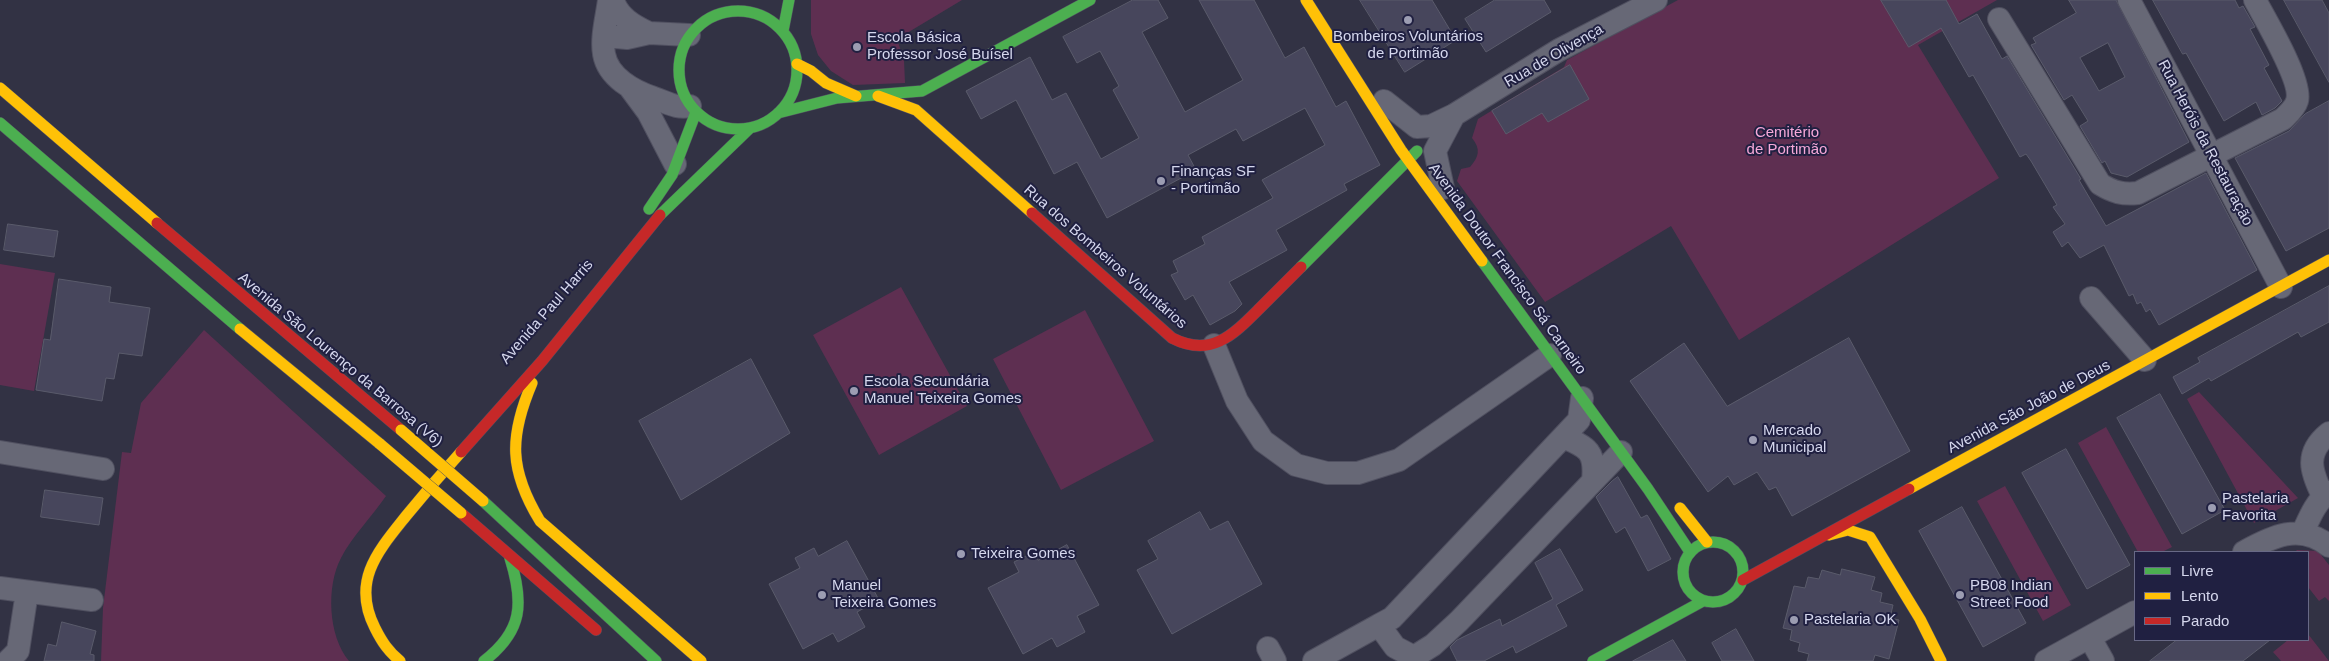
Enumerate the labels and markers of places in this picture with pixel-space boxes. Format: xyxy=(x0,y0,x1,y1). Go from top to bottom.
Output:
marker: Bombeiros Voluntários de Portimão xyxy=(1402,14,1414,26)
place label: Bombeiros Voluntários de Portimão xyxy=(1333,28,1483,63)
place label: Escola Básica Professor José Buísel xyxy=(867,29,1013,64)
marker: Escola Básica Professor José Buísel xyxy=(851,41,863,53)
place label: Finanças SF - Portimão xyxy=(1171,163,1255,198)
marker: Finanças SF - Portimão xyxy=(1155,175,1167,187)
place label: Escola Secundária Manuel Teixeira Gomes xyxy=(864,373,1022,408)
marker: Escola Secundária Manuel Teixeira Gomes xyxy=(848,385,860,397)
place label: Mercado Municipal xyxy=(1763,422,1826,457)
marker: Mercado Municipal xyxy=(1747,434,1759,446)
place label: Pastelaria Favorita xyxy=(2222,490,2289,525)
marker: Pastelaria Favorita xyxy=(2206,502,2218,514)
place label: Teixeira Gomes xyxy=(971,545,1075,563)
marker: Teixeira Gomes xyxy=(955,548,967,560)
place label: Manuel Teixeira Gomes xyxy=(832,577,936,612)
place label: PB08 Indian Street Food xyxy=(1970,577,2052,612)
marker: Manuel Teixeira Gomes xyxy=(816,589,828,601)
marker: PB08 Indian Street Food xyxy=(1954,589,1966,601)
place label: Pastelaria OK xyxy=(1804,611,1897,629)
marker: Pastelaria OK xyxy=(1788,614,1800,626)

